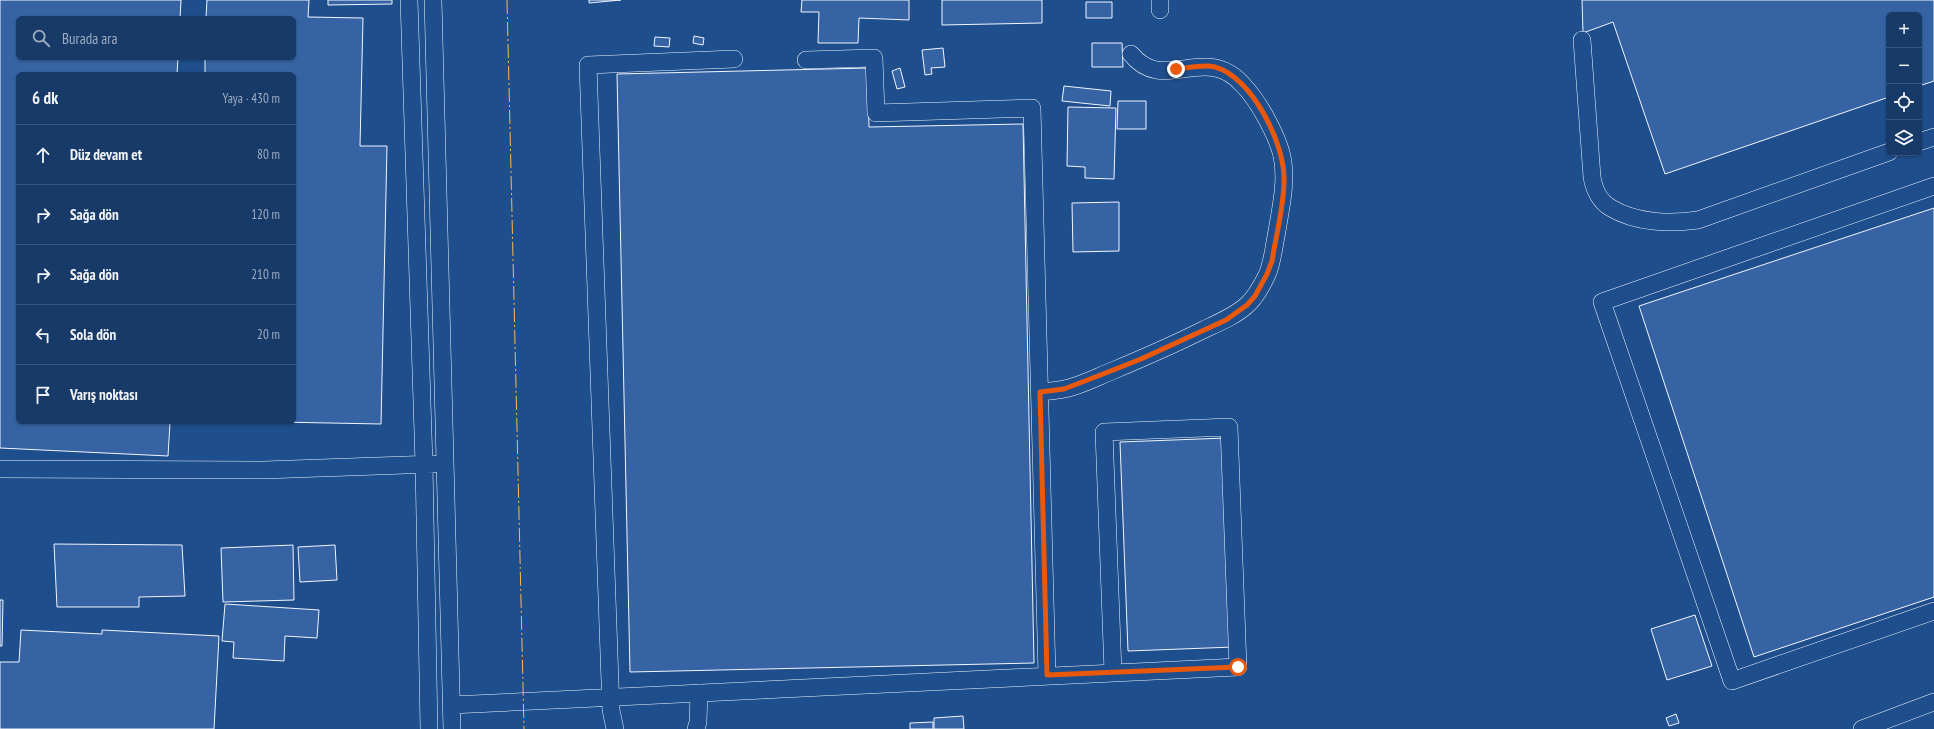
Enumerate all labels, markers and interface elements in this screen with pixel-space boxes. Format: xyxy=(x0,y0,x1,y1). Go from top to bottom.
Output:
map controls xyxy=(1886,12,1922,156)
button: + xyxy=(1886,12,1922,48)
search box xyxy=(16,16,296,60)
icon: search xyxy=(30,27,52,49)
text: Burada ara xyxy=(62,29,117,48)
button: − xyxy=(1886,48,1922,84)
route end xyxy=(1167,60,1185,78)
button: locate xyxy=(1886,84,1922,120)
text: 6 dk xyxy=(32,87,58,109)
text: Yaya · 430 m xyxy=(223,90,280,107)
button: layers xyxy=(1886,120,1922,156)
icon: ahead xyxy=(32,144,54,166)
text: Düz devam et xyxy=(70,145,142,164)
text: 80 m xyxy=(257,146,280,163)
icon: right xyxy=(32,204,54,226)
text: Sağa dön xyxy=(70,205,119,224)
text: 120 m xyxy=(251,206,280,223)
icon: right xyxy=(32,264,54,286)
text: Sağa dön xyxy=(70,265,119,284)
text: 210 m xyxy=(251,266,280,283)
icon: left xyxy=(32,324,54,346)
text: Sola dön xyxy=(70,325,116,344)
text: 20 m xyxy=(257,326,280,343)
icon: arrive xyxy=(32,384,54,406)
text: Varış noktası xyxy=(70,385,138,404)
route start xyxy=(1229,658,1247,676)

